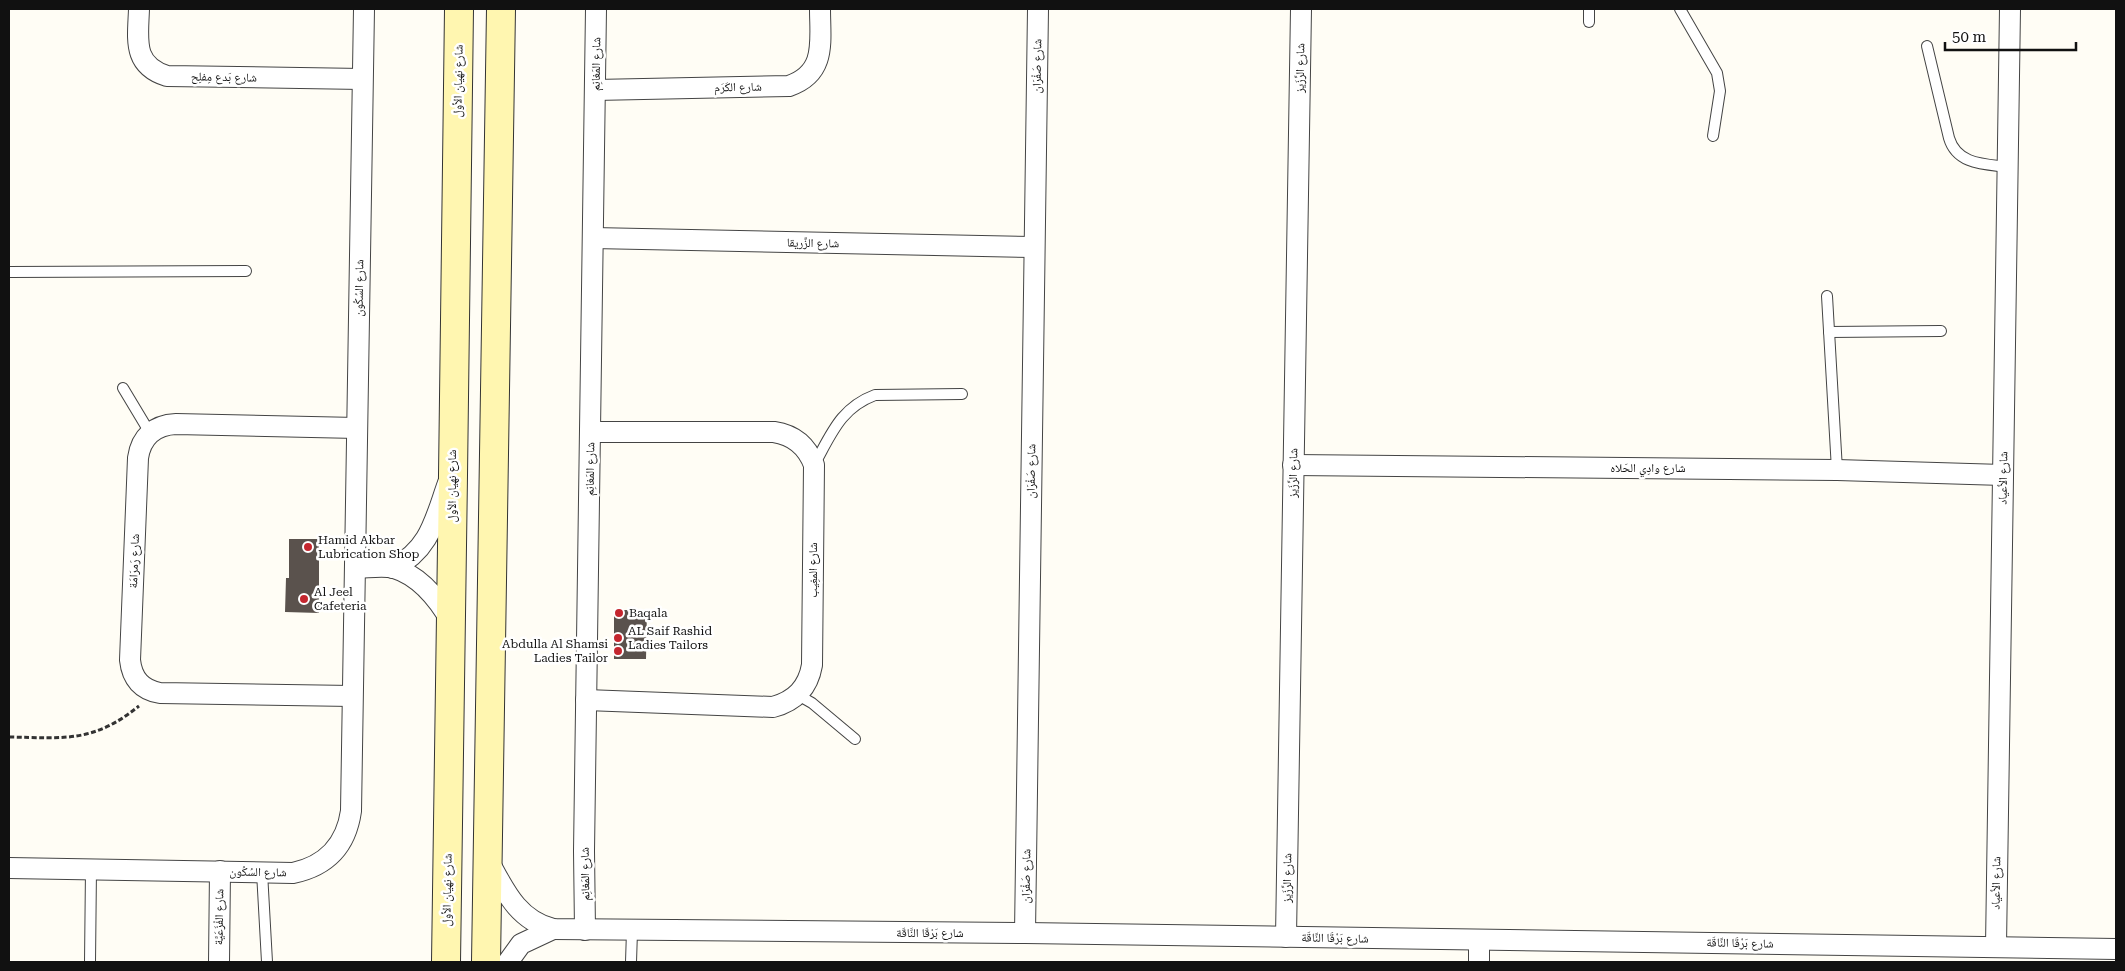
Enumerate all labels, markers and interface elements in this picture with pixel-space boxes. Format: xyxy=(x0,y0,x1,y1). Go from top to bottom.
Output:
scale bar xyxy=(1945,20,2076,52)
text: 50 m xyxy=(1952,28,1987,46)
street label: شارع المَغانِم xyxy=(589,37,604,91)
street label: شارع صَفْرَان xyxy=(1030,38,1045,93)
street label: شارع الرِّزَيز xyxy=(1293,43,1308,94)
street label: شارع نهيان الأول xyxy=(450,44,467,118)
street label: شارع بَدع مِفلِح xyxy=(191,69,257,86)
street label: شارع الكَرَم xyxy=(714,80,762,95)
street label: شارع الزِّريقا xyxy=(787,236,839,251)
street label: شارع السُكُون xyxy=(352,259,368,317)
street label: شارع المَغانِم xyxy=(583,442,598,496)
street label: شارع صَفْرَان xyxy=(1024,443,1039,498)
street label: شارع الرِّزَيز xyxy=(1286,448,1301,499)
street label: شارع نهيان الأول xyxy=(445,449,460,522)
street label: شارع الأعياد xyxy=(1996,451,2011,505)
street label: شارع وادِي الحَلاه xyxy=(1610,461,1686,478)
street label: شارع رَمرَامَة xyxy=(126,533,143,589)
place label: Hamid Akbar Lubrication Shop xyxy=(318,533,420,561)
marker: Hamid Akbar Lubrication Shop xyxy=(302,541,314,553)
street label: شارع المغِيب xyxy=(806,542,821,598)
place label: Al Jeel Cafeteria xyxy=(314,585,367,613)
marker: Al Jeel Cafeteria xyxy=(298,593,310,605)
place label: Baqala xyxy=(629,606,668,620)
marker: Baqala xyxy=(613,607,625,619)
place label: AL Saif Rashid Ladies Tailors xyxy=(628,624,712,652)
marker: AL Saif Rashid Ladies Tailors xyxy=(612,632,624,644)
place label: Abdulla Al Shamsi Ladies Tailor xyxy=(502,637,608,665)
marker: Abdulla Al Shamsi Ladies Tailor xyxy=(612,645,624,657)
street label: شارع المَغانِم xyxy=(578,847,593,901)
street label: شارع صَفْرَان xyxy=(1019,848,1034,903)
street label: شارع نهيان الأول xyxy=(439,853,456,927)
street label: شارع الرِّزَيز xyxy=(1280,853,1295,904)
street label: شارع الأعياد xyxy=(1989,856,2004,910)
street label: شارع السُكُون xyxy=(229,865,287,881)
street label: شارع الفْزَعَيَّة xyxy=(212,889,227,945)
street label: شارع بَرْقَا النَّاقَة xyxy=(896,926,964,941)
street label: شارع بَرْقَا النَّاقَة xyxy=(1301,930,1369,947)
street label: شارع بَرْقَا النَّاقَة xyxy=(1706,935,1774,952)

